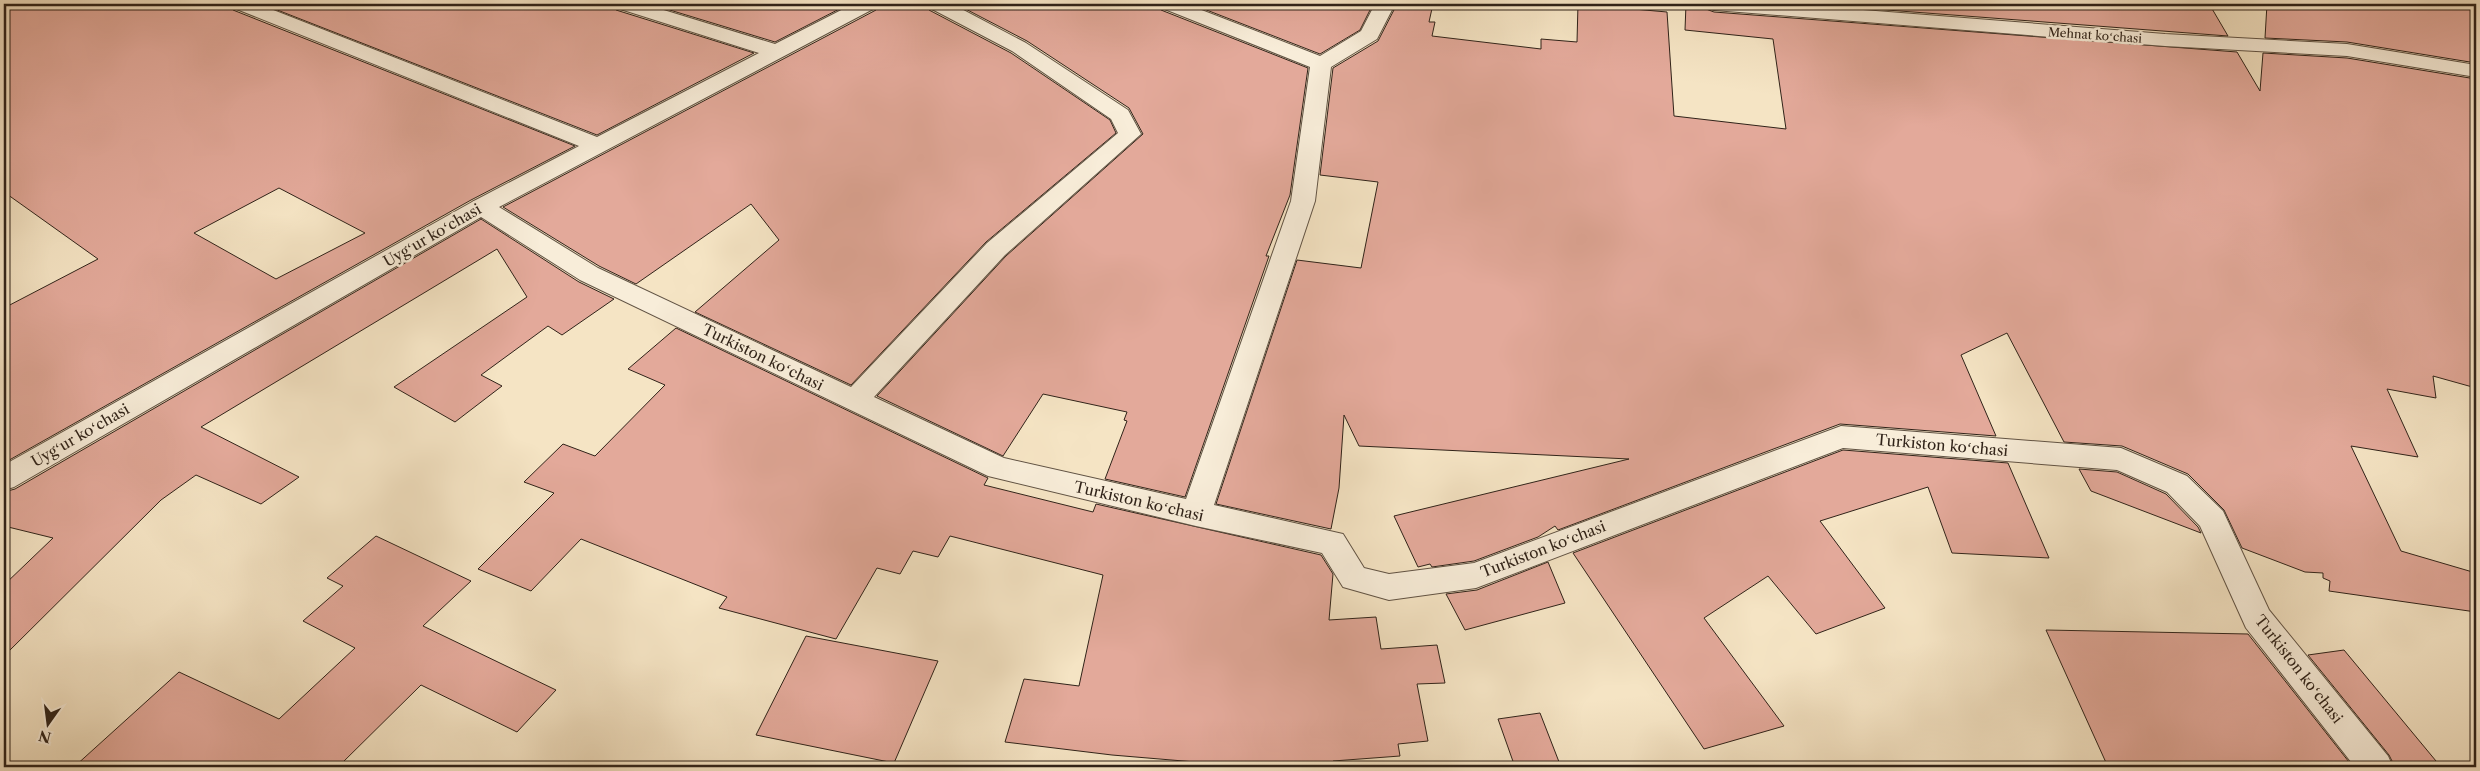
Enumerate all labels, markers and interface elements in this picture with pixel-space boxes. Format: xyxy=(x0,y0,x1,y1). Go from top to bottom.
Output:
street label: Mehnat koʻchasi xyxy=(2047,24,2143,46)
street label: Uygʻur koʻchasi xyxy=(380,199,485,271)
street label: Turkiston koʻchasi xyxy=(699,319,827,395)
street label: Uygʻur koʻchasi xyxy=(28,399,133,471)
street label: Turkiston koʻchasi xyxy=(1875,430,2009,460)
street label: Turkiston koʻchasi xyxy=(1072,477,1206,525)
street label: Turkiston koʻchasi xyxy=(1478,516,1609,582)
street label: Turkiston koʻchasi xyxy=(2251,611,2348,727)
north arrow xyxy=(22,698,72,748)
text: N xyxy=(37,726,53,747)

